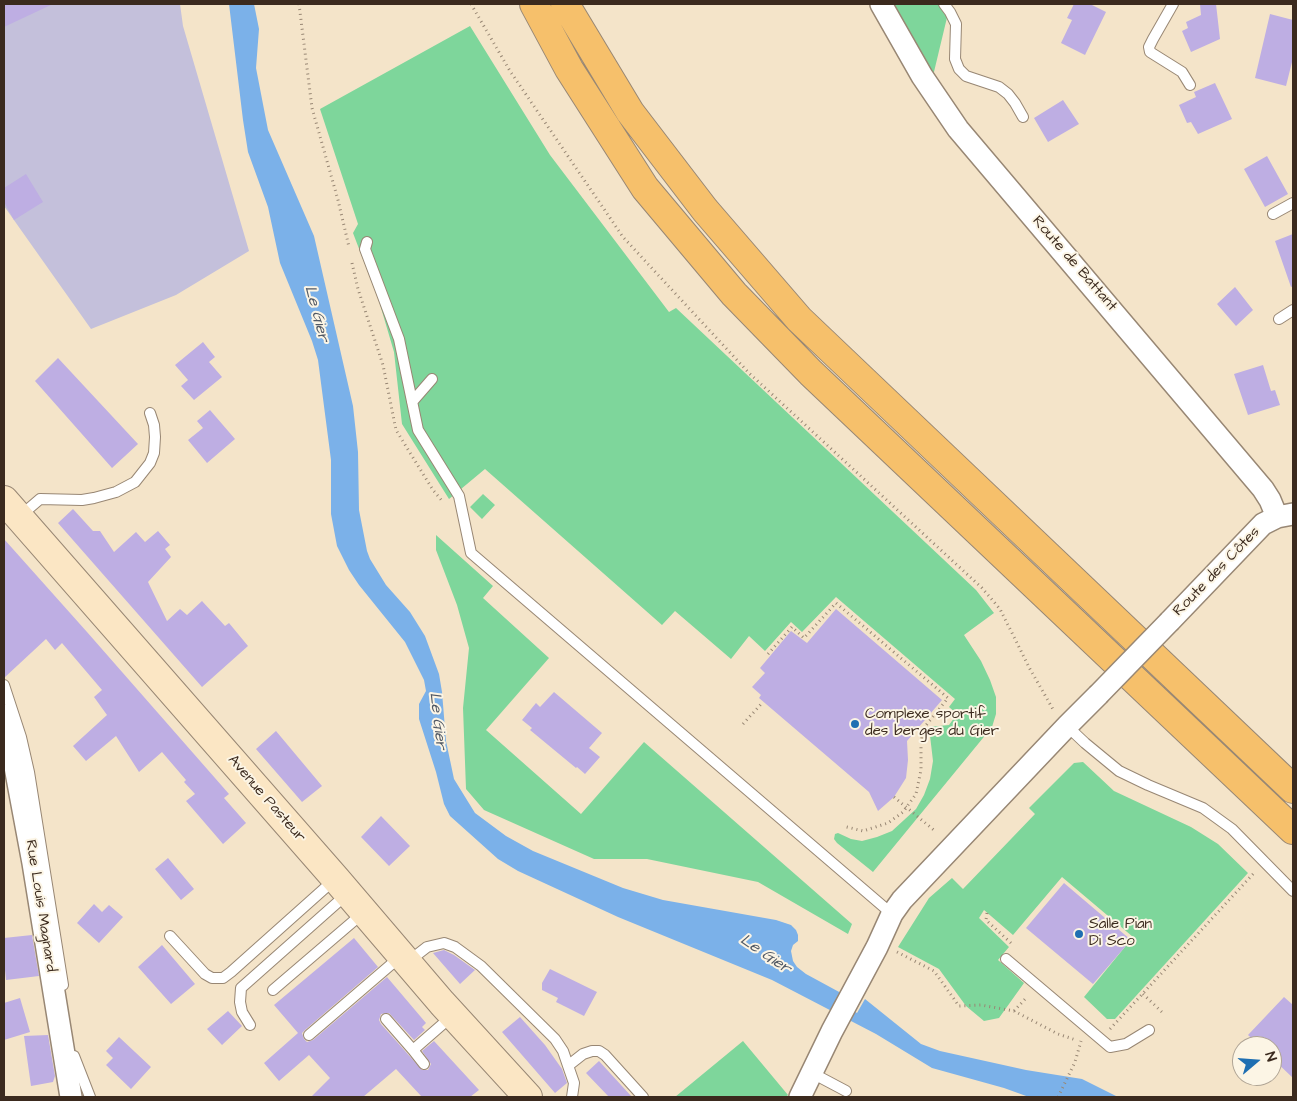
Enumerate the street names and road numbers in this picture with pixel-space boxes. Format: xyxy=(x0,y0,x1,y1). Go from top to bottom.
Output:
street label: Route de Battant xyxy=(1028,213,1120,315)
street label: Route des Côtes xyxy=(1170,524,1264,620)
street label: Avenue Pasteur xyxy=(223,752,309,846)
street label: Rue Louis Magnard xyxy=(21,839,59,973)

